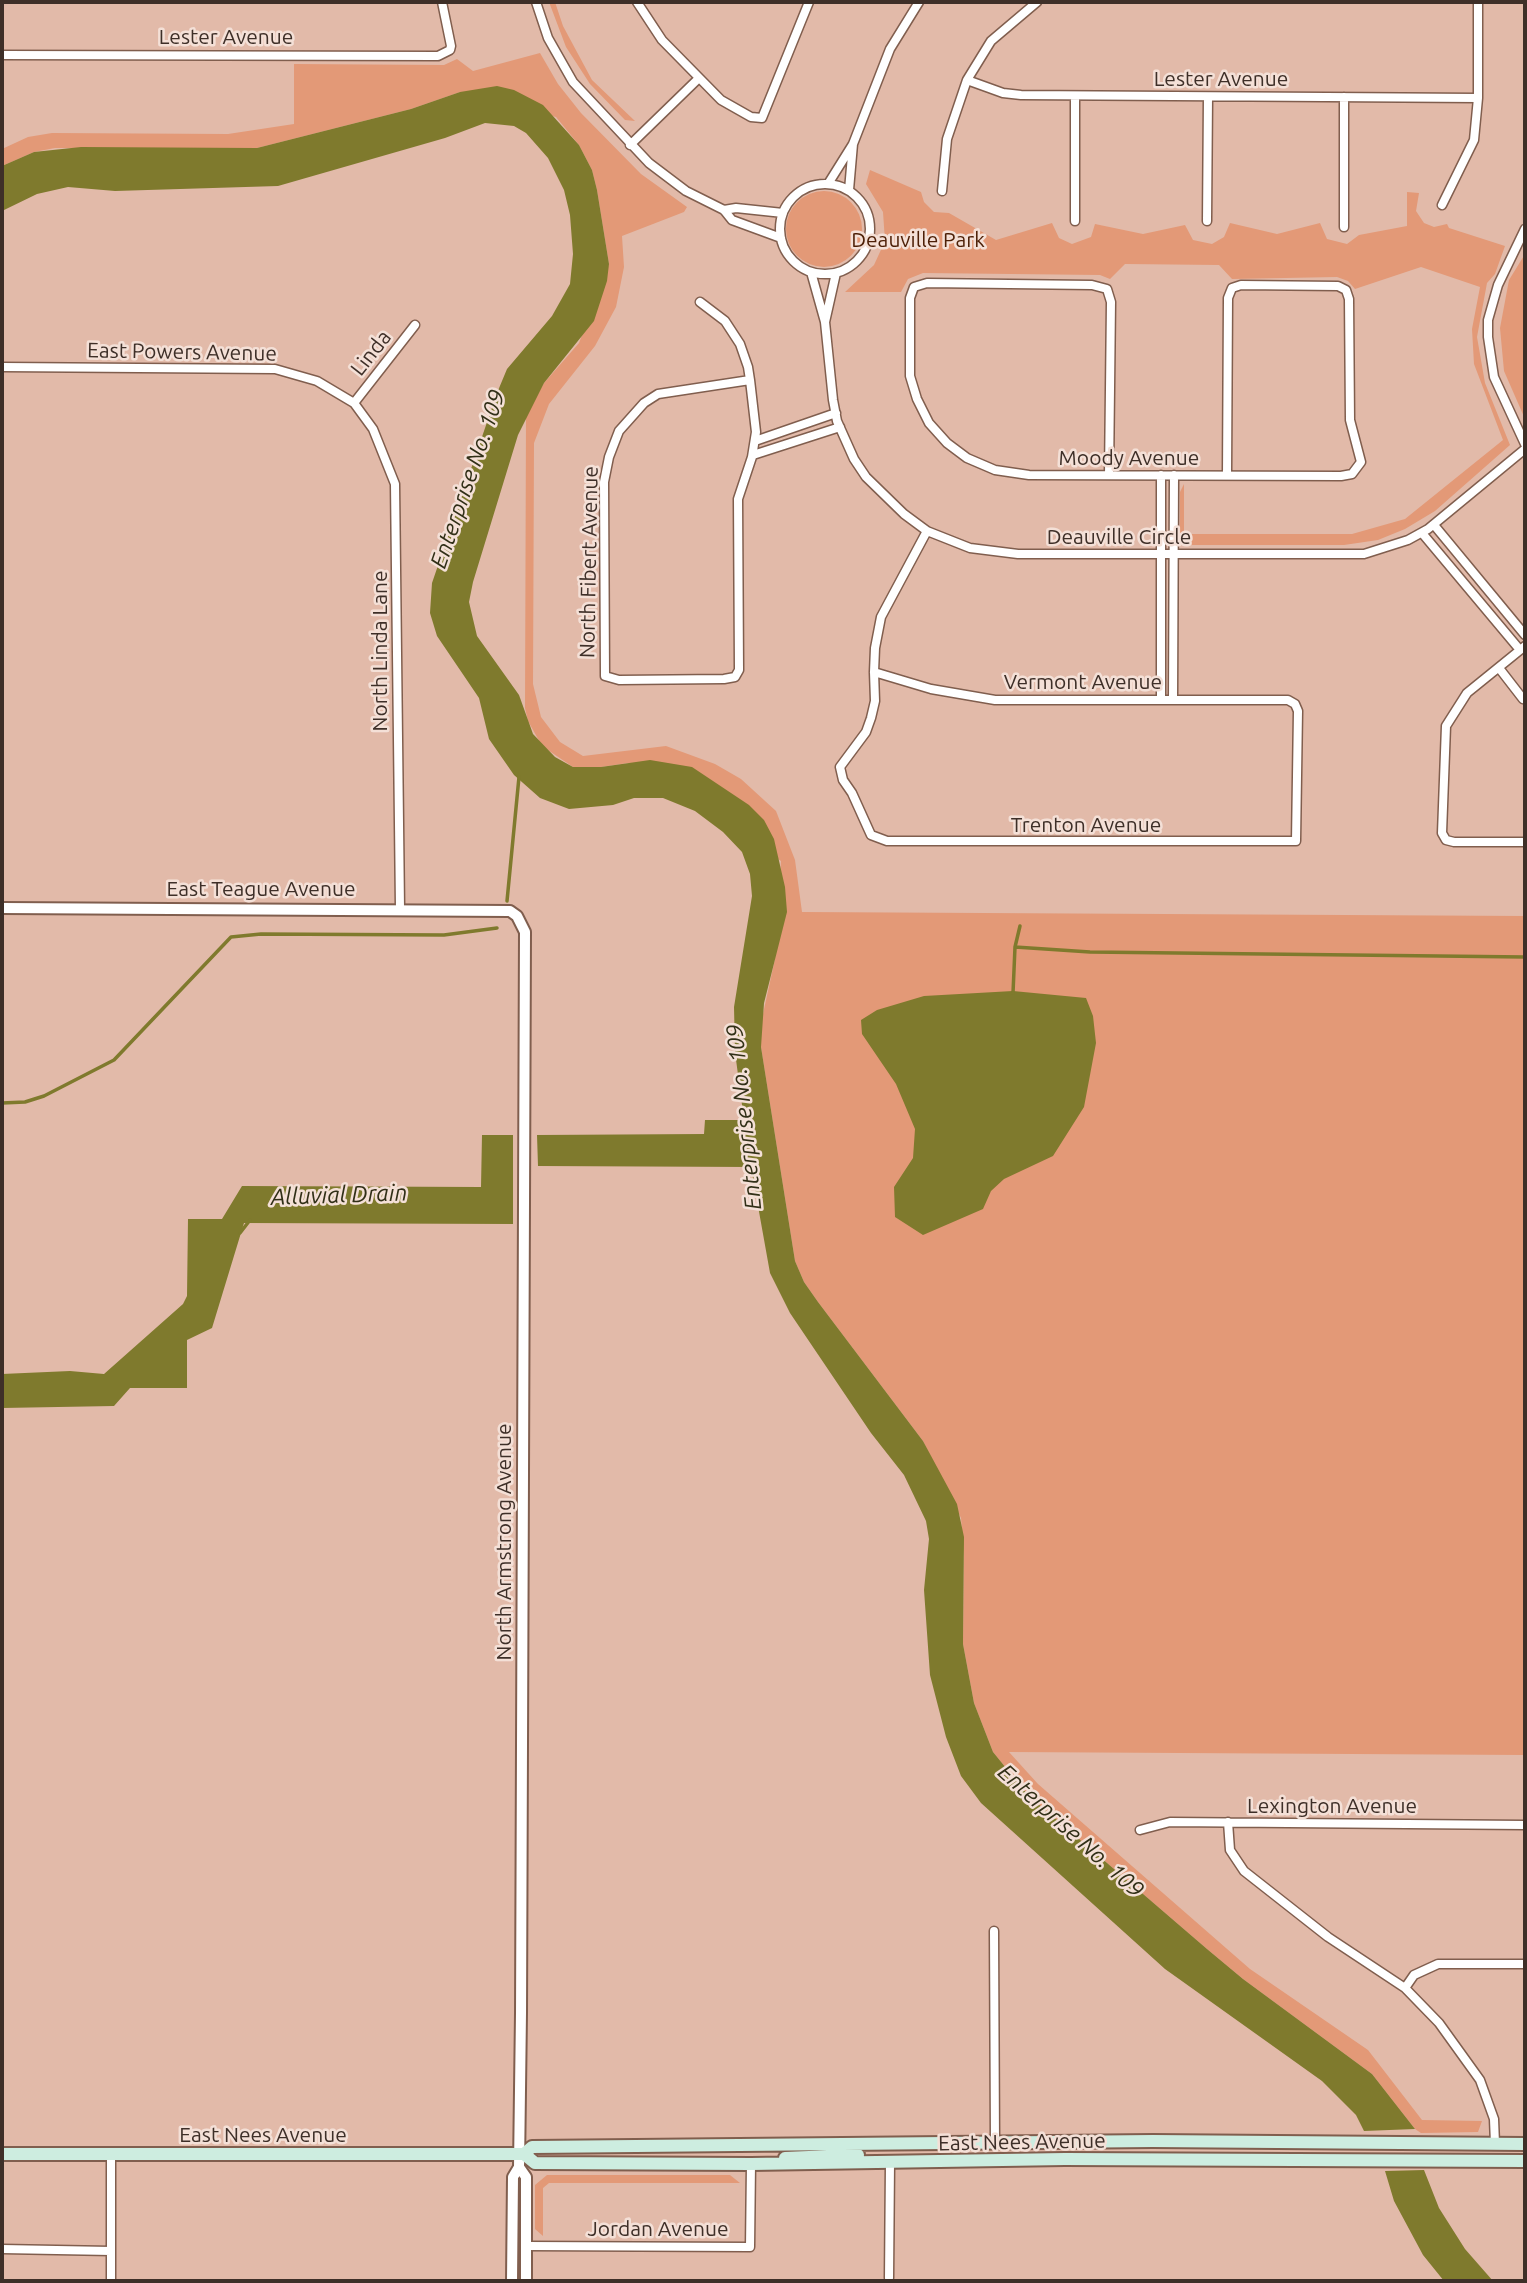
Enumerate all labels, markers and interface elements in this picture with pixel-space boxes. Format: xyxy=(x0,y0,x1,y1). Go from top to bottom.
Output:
street label: Lester Avenue xyxy=(159,24,293,50)
street label: Lester Avenue xyxy=(1154,66,1288,92)
park label: Deauville Park xyxy=(851,227,985,253)
street label: Linda xyxy=(345,325,397,381)
street label: East Powers Avenue xyxy=(87,338,277,366)
water label: Enterprise No. 109 xyxy=(425,386,511,572)
street label: Moody Avenue xyxy=(1059,445,1199,471)
street label: North Fibert Avenue xyxy=(575,466,603,658)
street label: Deauville Circle xyxy=(1047,524,1191,550)
street label: North Linda Lane xyxy=(367,570,393,732)
street label: Vermont Avenue xyxy=(1004,669,1162,695)
street label: Trenton Avenue xyxy=(1011,812,1161,838)
street label: East Teague Avenue xyxy=(167,876,355,902)
water label: Enterprise No. 109 xyxy=(721,1023,767,1211)
water label: Alluvial Drain xyxy=(270,1179,408,1211)
street label: North Armstrong Avenue xyxy=(491,1423,517,1661)
water label: Enterprise No. 109 xyxy=(992,1758,1150,1904)
street label: Lexington Avenue xyxy=(1247,1793,1417,1819)
street label: East Nees Avenue xyxy=(179,2122,347,2148)
street label: East Nees Avenue xyxy=(938,2128,1106,2156)
street label: Jordan Avenue xyxy=(587,2216,729,2242)

